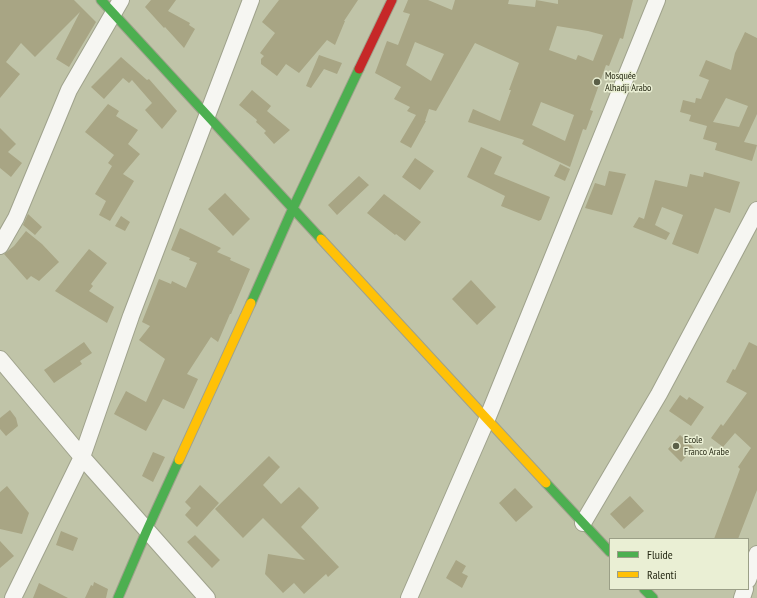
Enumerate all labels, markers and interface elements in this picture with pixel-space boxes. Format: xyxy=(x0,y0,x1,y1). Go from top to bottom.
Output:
place label: Mosquée Alhadji Arabo xyxy=(605,70,651,94)
marker: Mosquée Alhadji Arabo xyxy=(592,77,602,87)
place label: Ecole Franco Arabe xyxy=(684,434,729,458)
marker: Ecole Franco Arabe xyxy=(671,441,681,451)
legend xyxy=(609,538,749,590)
text: Fluide xyxy=(647,547,673,562)
text: Ralenti xyxy=(647,567,676,582)

